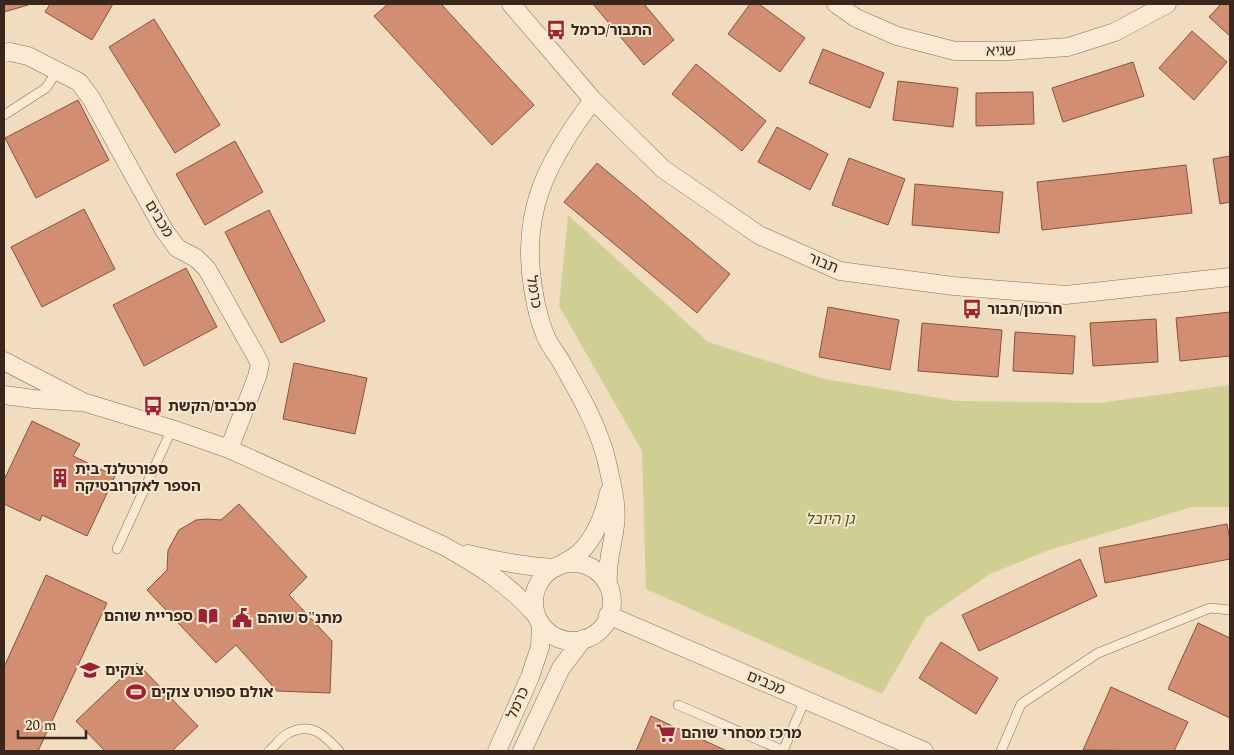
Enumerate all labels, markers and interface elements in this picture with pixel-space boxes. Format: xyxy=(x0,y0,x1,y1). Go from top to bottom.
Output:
bus stop icon: התבור/כרמל xyxy=(545,19,567,41)
place label: התבור/כרמל xyxy=(571,19,652,42)
street label: שגיא xyxy=(986,39,1016,63)
street label: מכבים xyxy=(139,196,179,242)
street label: תבור xyxy=(804,247,842,279)
street label: כרמל xyxy=(520,274,548,311)
bus stop icon: חרמון/תבור xyxy=(961,298,983,320)
place label: חרמון/תבור xyxy=(987,298,1063,321)
bus stop icon: מכבים/הקשת xyxy=(142,395,164,417)
place label: מכבים/הקשת xyxy=(168,395,257,418)
place label: ספורטלנד בית הספר לאקרובטיקה xyxy=(75,458,201,498)
building icon: ספורטלנד בית הספר לאקרובטיקה xyxy=(49,467,71,489)
park label: גן היובל xyxy=(806,508,856,531)
place label: ספריית שוהם xyxy=(104,605,193,628)
library icon: ספריית שוהם xyxy=(197,605,219,627)
public building icon: מתנ"ס שוהם xyxy=(231,607,253,629)
place label: מתנ"ס שוהם xyxy=(257,607,343,630)
school or university icon: צוקים xyxy=(79,659,101,681)
place label: צוקים xyxy=(105,659,144,682)
street label: מכבים xyxy=(743,665,789,701)
sports icon: אולם ספורט צוקים xyxy=(125,681,147,703)
place label: אולם ספורט צוקים xyxy=(151,681,273,704)
street label: כרמל xyxy=(501,683,535,723)
scale bar xyxy=(18,708,85,740)
text: 20 m xyxy=(25,714,57,737)
supermarket icon: מרכז מסחרי שוהם xyxy=(655,722,677,744)
place label: מרכז מסחרי שוהם xyxy=(681,722,802,745)

